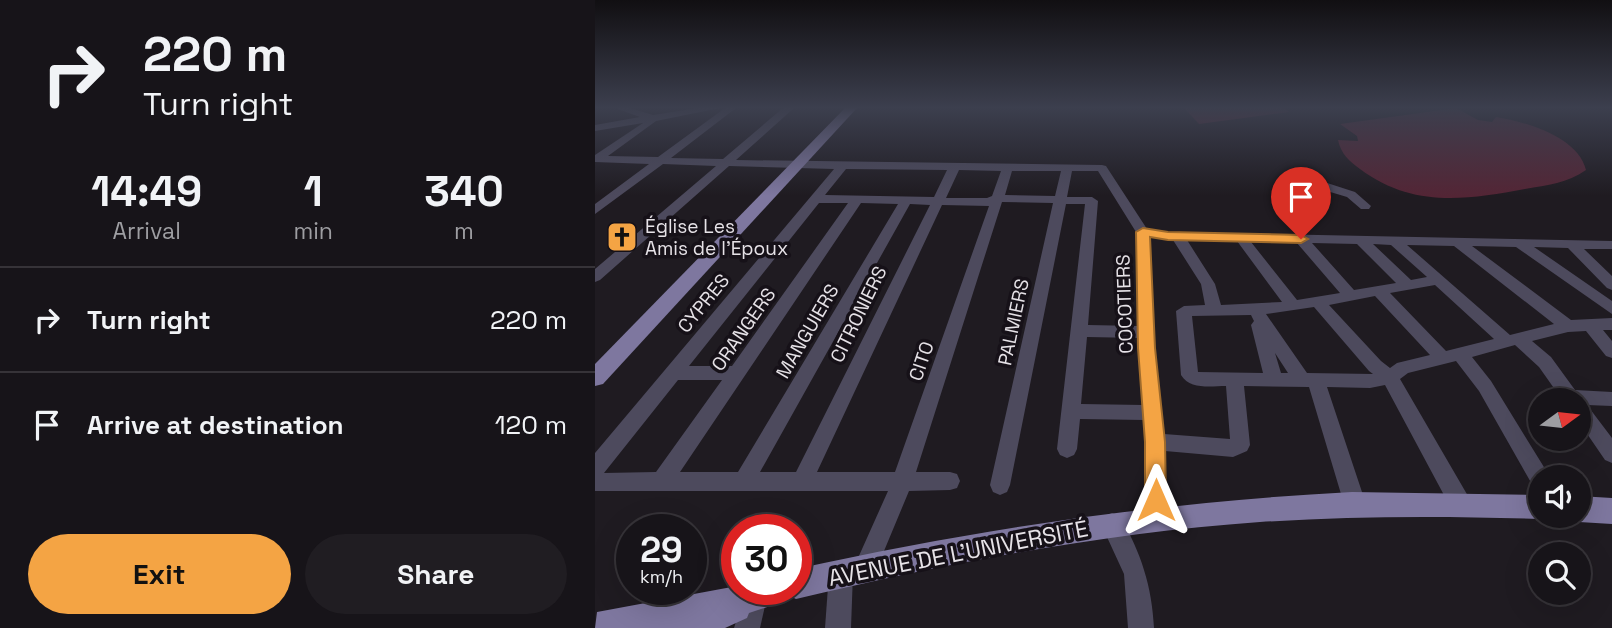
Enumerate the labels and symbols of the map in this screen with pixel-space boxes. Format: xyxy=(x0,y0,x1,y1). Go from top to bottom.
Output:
pin xyxy=(1271,167,1331,239)
place label: Église Les Amis de l'Époux xyxy=(645,214,788,261)
church icon: Église Les Amis de l'Époux xyxy=(605,220,639,254)
street label: COCOTIERS xyxy=(1110,254,1139,354)
street label: CITRONIERS xyxy=(824,262,893,367)
street label: CYPRES xyxy=(672,269,735,338)
street label: PALMIERS xyxy=(992,276,1035,368)
street label: MANGUIERS xyxy=(770,279,845,383)
street label: ORANGERS xyxy=(706,283,781,376)
street label: CITO xyxy=(903,338,940,384)
north arrow xyxy=(1528,388,1591,452)
position arrow xyxy=(1119,463,1193,537)
street label: AVENUE DE L’UNIVERSITÉ xyxy=(826,513,1090,593)
speed limit sign: 30 xyxy=(721,514,812,605)

